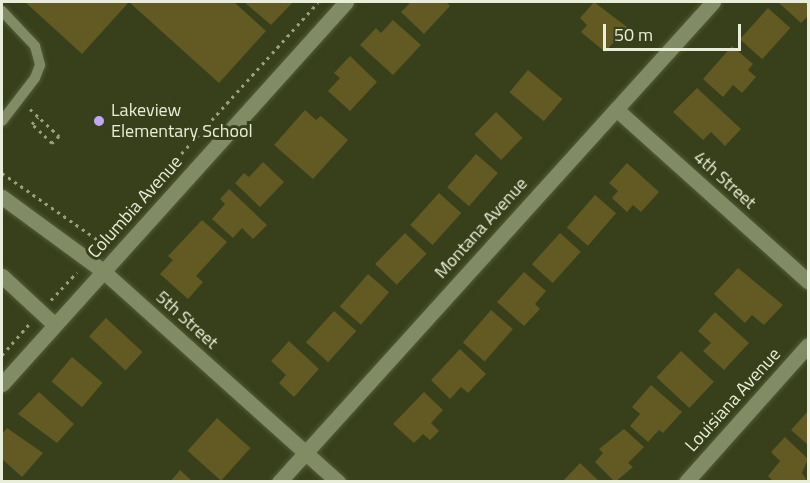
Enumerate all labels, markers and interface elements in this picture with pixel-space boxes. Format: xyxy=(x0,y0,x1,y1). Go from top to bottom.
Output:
scale bar xyxy=(606,12,744,50)
text: 50 m xyxy=(614,21,653,48)
place label: Lakeview Elementary School xyxy=(111,100,253,142)
marker: Lakeview Elementary School xyxy=(92,114,106,128)
street label: 4th Street xyxy=(689,146,761,214)
street label: Columbia Avenue xyxy=(83,151,187,263)
street label: Montana Avenue xyxy=(430,173,532,283)
street label: 5th Street xyxy=(151,286,223,354)
street label: Louisiana Avenue xyxy=(681,344,785,456)

